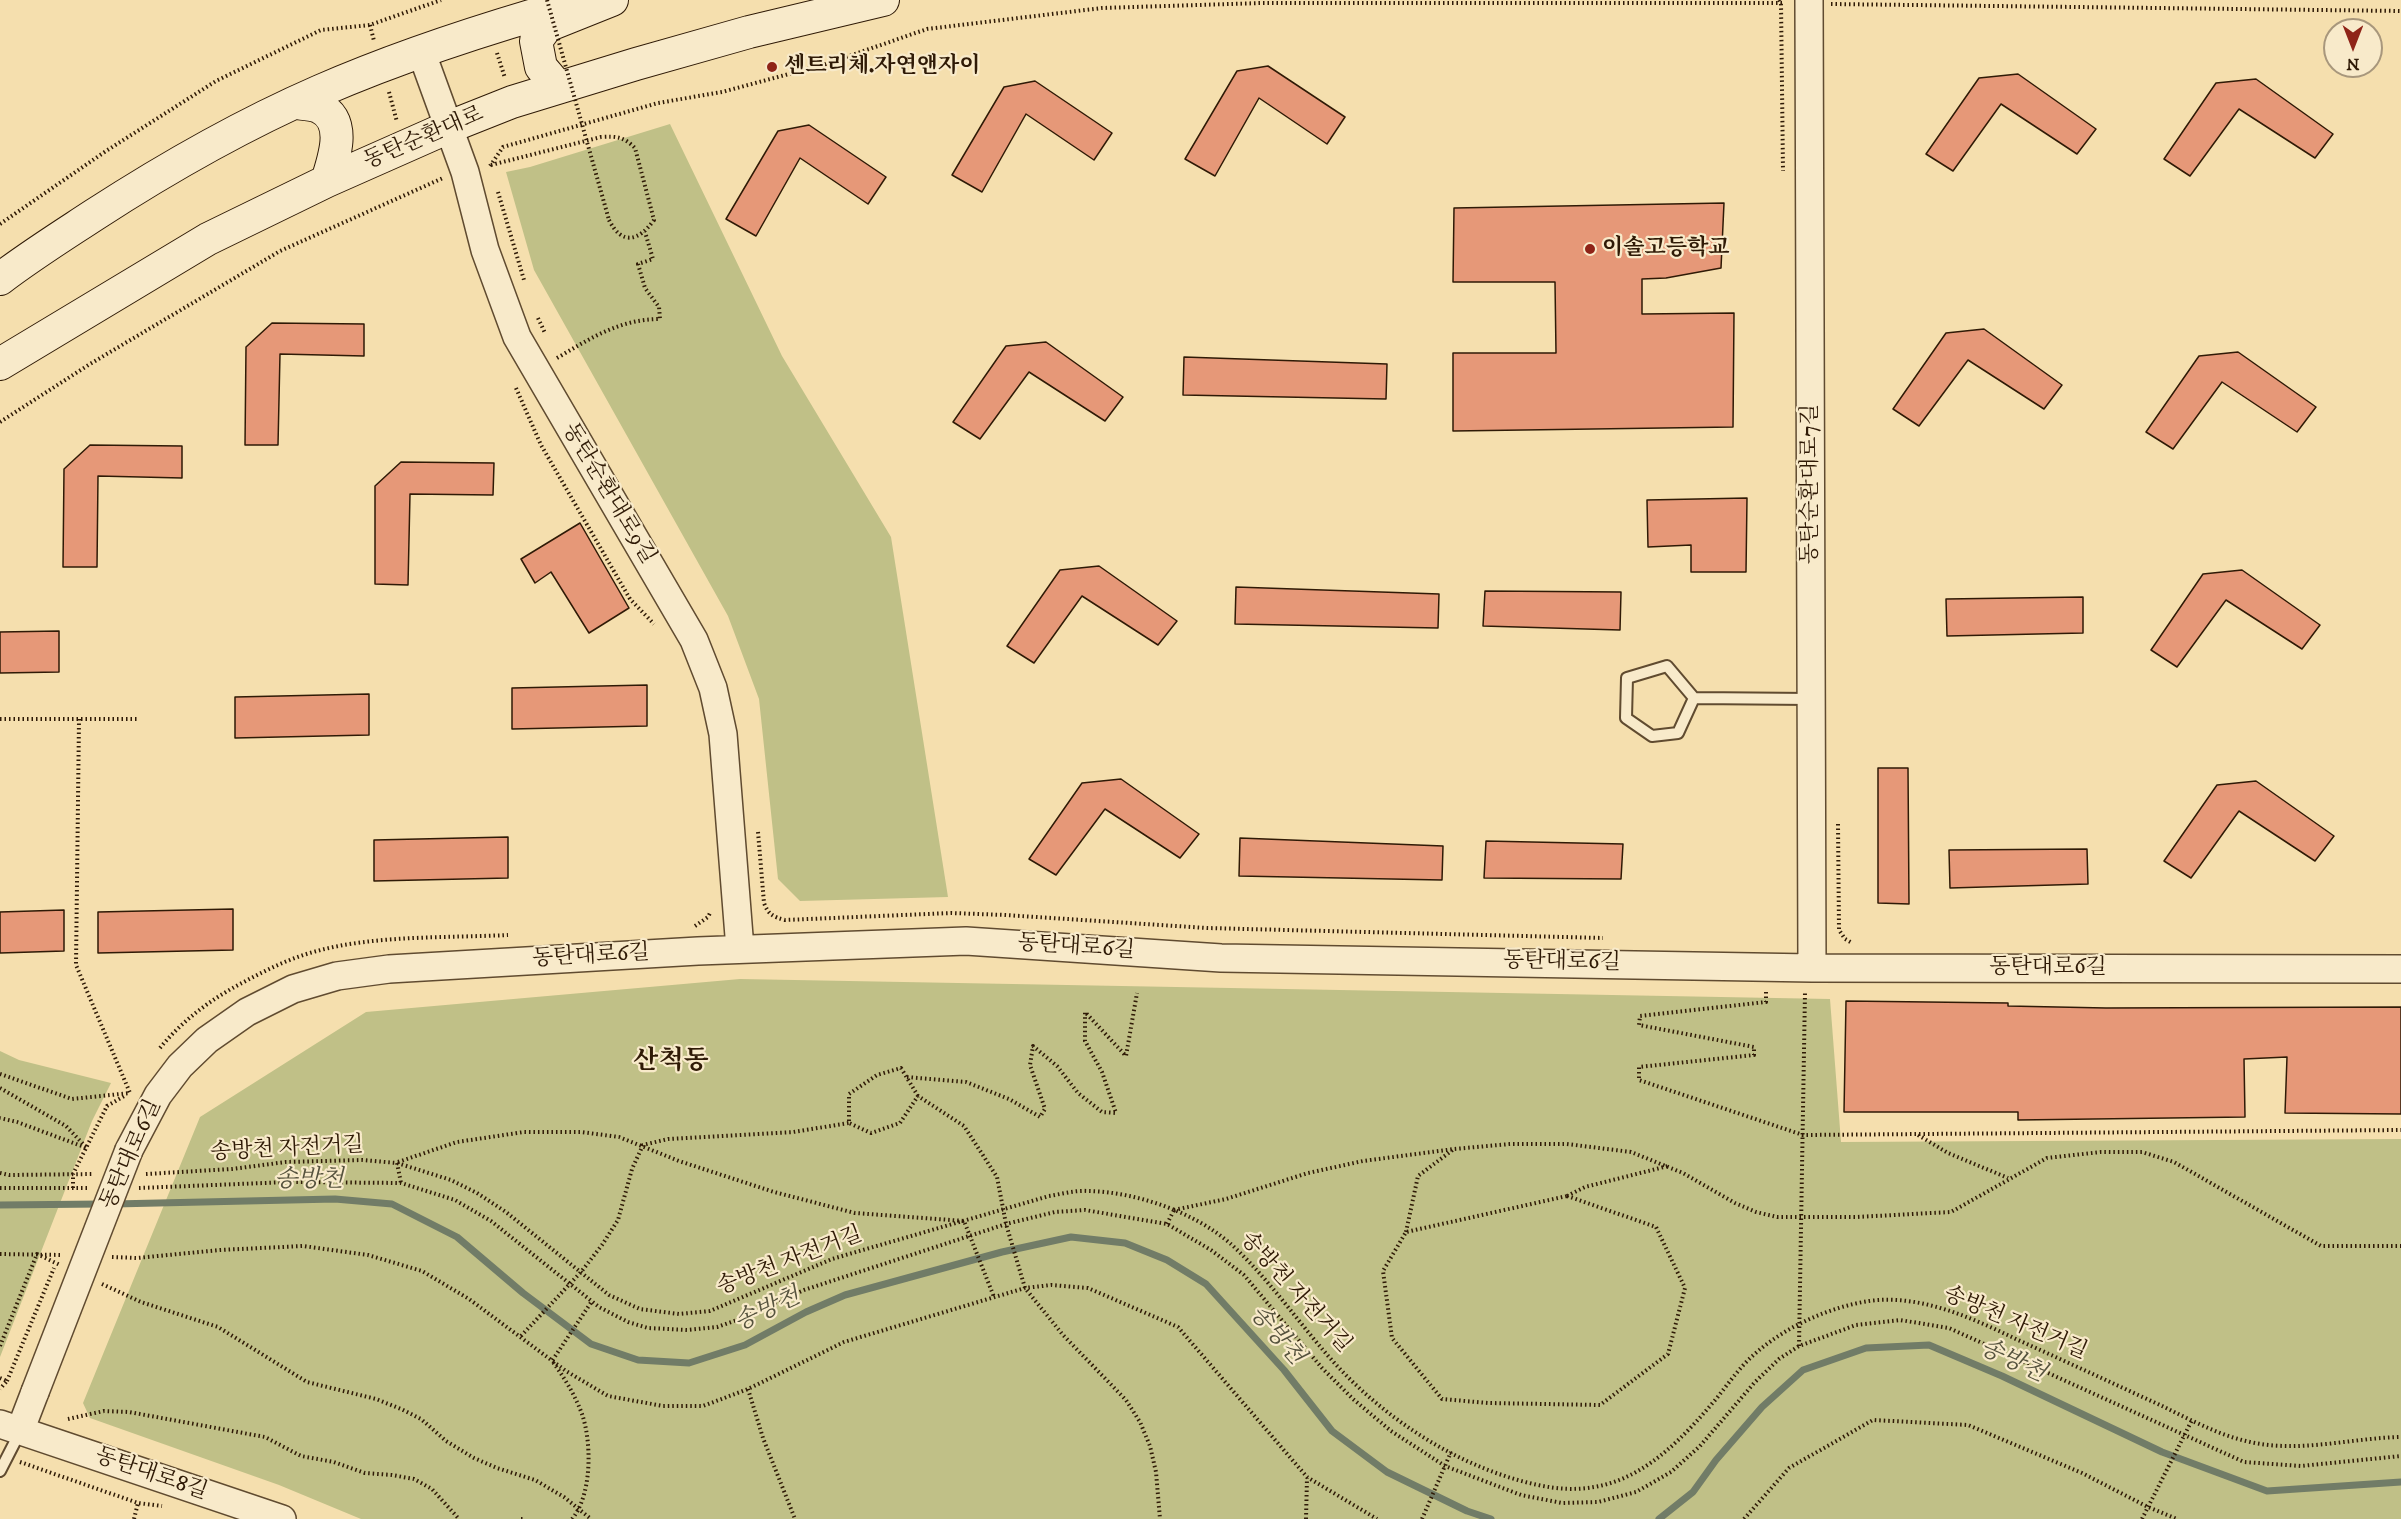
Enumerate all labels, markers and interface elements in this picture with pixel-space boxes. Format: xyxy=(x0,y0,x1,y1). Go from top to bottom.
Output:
north arrow xyxy=(2323,18,2383,78)
place label: 센트리체.자연앤자이 xyxy=(784,54,980,80)
text: N xyxy=(2346,54,2360,74)
marker: 센트리체.자연앤자이 xyxy=(765,60,779,74)
street label: 동탄순환대로 xyxy=(360,102,488,176)
place label: 이솔고등학교 xyxy=(1602,236,1730,262)
marker: 이솔고등학교 xyxy=(1583,242,1597,256)
street label: 동탄순환대로7길 xyxy=(1798,404,1824,564)
street label: 동탄순환대로9길 xyxy=(556,419,660,569)
street label: 동탄대로6길 xyxy=(1016,931,1136,965)
street label: 동탄대로6길 xyxy=(532,941,650,973)
street label: 동탄대로6길 xyxy=(1503,949,1621,977)
street label: 동탄대로6길 xyxy=(1989,955,2107,981)
district label: 산척동 xyxy=(633,1047,709,1079)
street label: 동탄대로6길 xyxy=(96,1096,168,1214)
street label: 송방천 자전거길 xyxy=(210,1133,364,1167)
water label: 송방천 xyxy=(274,1167,344,1195)
street label: 송방천 자전거길 xyxy=(714,1222,866,1302)
street label: 송방천 자전거길 xyxy=(1234,1227,1356,1359)
street label: 송방천 자전거길 xyxy=(1939,1282,2091,1366)
water label: 송방천 xyxy=(730,1283,806,1339)
water label: 송방천 xyxy=(1242,1300,1310,1372)
water label: 송방천 xyxy=(1974,1334,2050,1390)
street label: 동탄대로8길 xyxy=(91,1443,211,1507)

